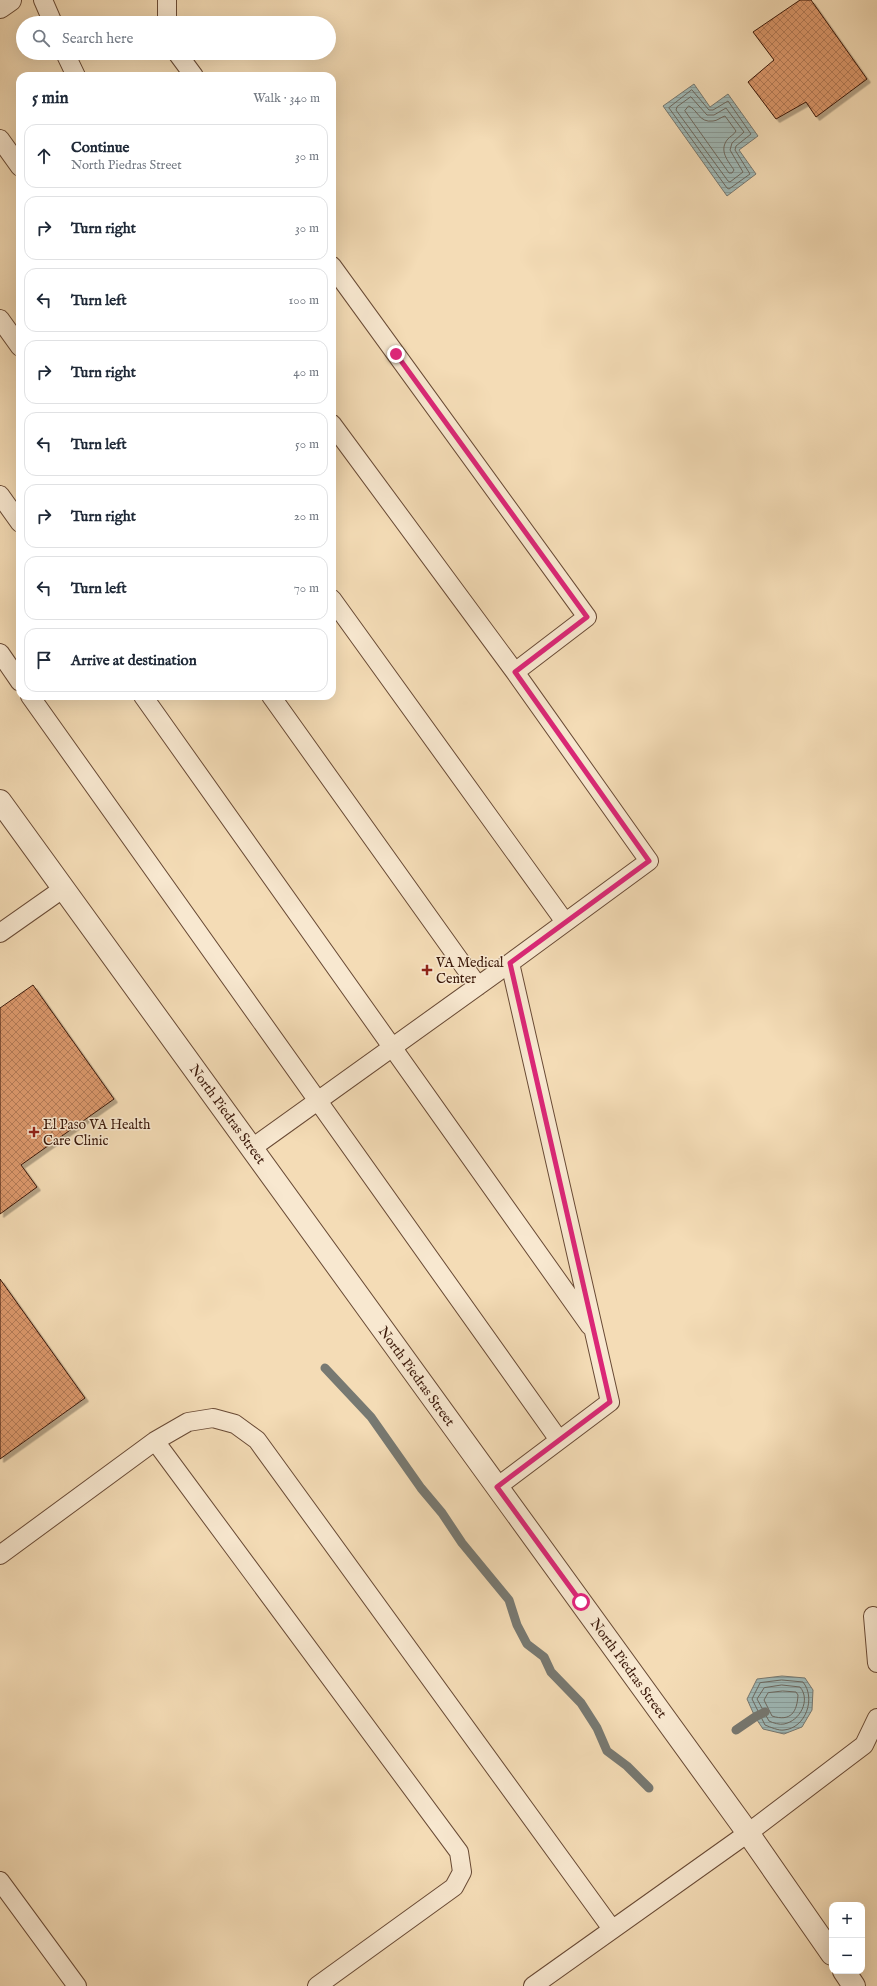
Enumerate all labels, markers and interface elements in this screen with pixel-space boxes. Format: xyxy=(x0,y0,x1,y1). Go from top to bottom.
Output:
search box xyxy=(16,16,336,60)
icon: search xyxy=(30,27,52,49)
text: Search here xyxy=(62,29,133,48)
text: 5 min xyxy=(32,88,69,109)
text: Walk · 340 m xyxy=(253,90,320,107)
text: Continue xyxy=(71,138,129,157)
icon: ahead xyxy=(33,145,55,167)
text: 30 m xyxy=(295,148,319,165)
text: North Piedras Street xyxy=(71,157,182,174)
icon: right xyxy=(33,217,55,239)
text: Turn right xyxy=(71,219,136,238)
text: 30 m xyxy=(295,220,319,237)
icon: left xyxy=(33,289,55,311)
text: Turn left xyxy=(71,291,127,310)
text: 100 m xyxy=(289,292,319,309)
route end xyxy=(387,345,405,363)
icon: right xyxy=(33,361,55,383)
text: Turn right xyxy=(71,363,136,382)
text: 40 m xyxy=(293,364,319,381)
icon: left xyxy=(33,433,55,455)
text: Turn left xyxy=(71,435,127,454)
text: 50 m xyxy=(295,436,319,453)
icon: right xyxy=(33,505,55,527)
text: Turn right xyxy=(71,507,136,526)
text: 20 m xyxy=(294,508,319,525)
icon: left xyxy=(33,577,55,599)
text: Turn left xyxy=(71,579,127,598)
text: 70 m xyxy=(294,580,319,597)
icon: arrive xyxy=(33,649,55,671)
text: Arrive at destination xyxy=(71,651,197,670)
place label: VA Medical Center xyxy=(435,954,504,988)
marker: VA Medical Center xyxy=(421,964,433,976)
street label: North Piedras Street xyxy=(185,1061,270,1168)
place label: El Paso VA Health Care Clinic xyxy=(43,1116,151,1150)
marker: El Paso VA Health Care Clinic xyxy=(28,1126,40,1138)
street label: North Piedras Street xyxy=(374,1323,459,1430)
route start xyxy=(572,1593,590,1611)
street label: North Piedras Street xyxy=(586,1615,671,1722)
map controls xyxy=(829,1902,865,1974)
button: + xyxy=(829,1902,865,1938)
button: − xyxy=(829,1938,865,1974)

